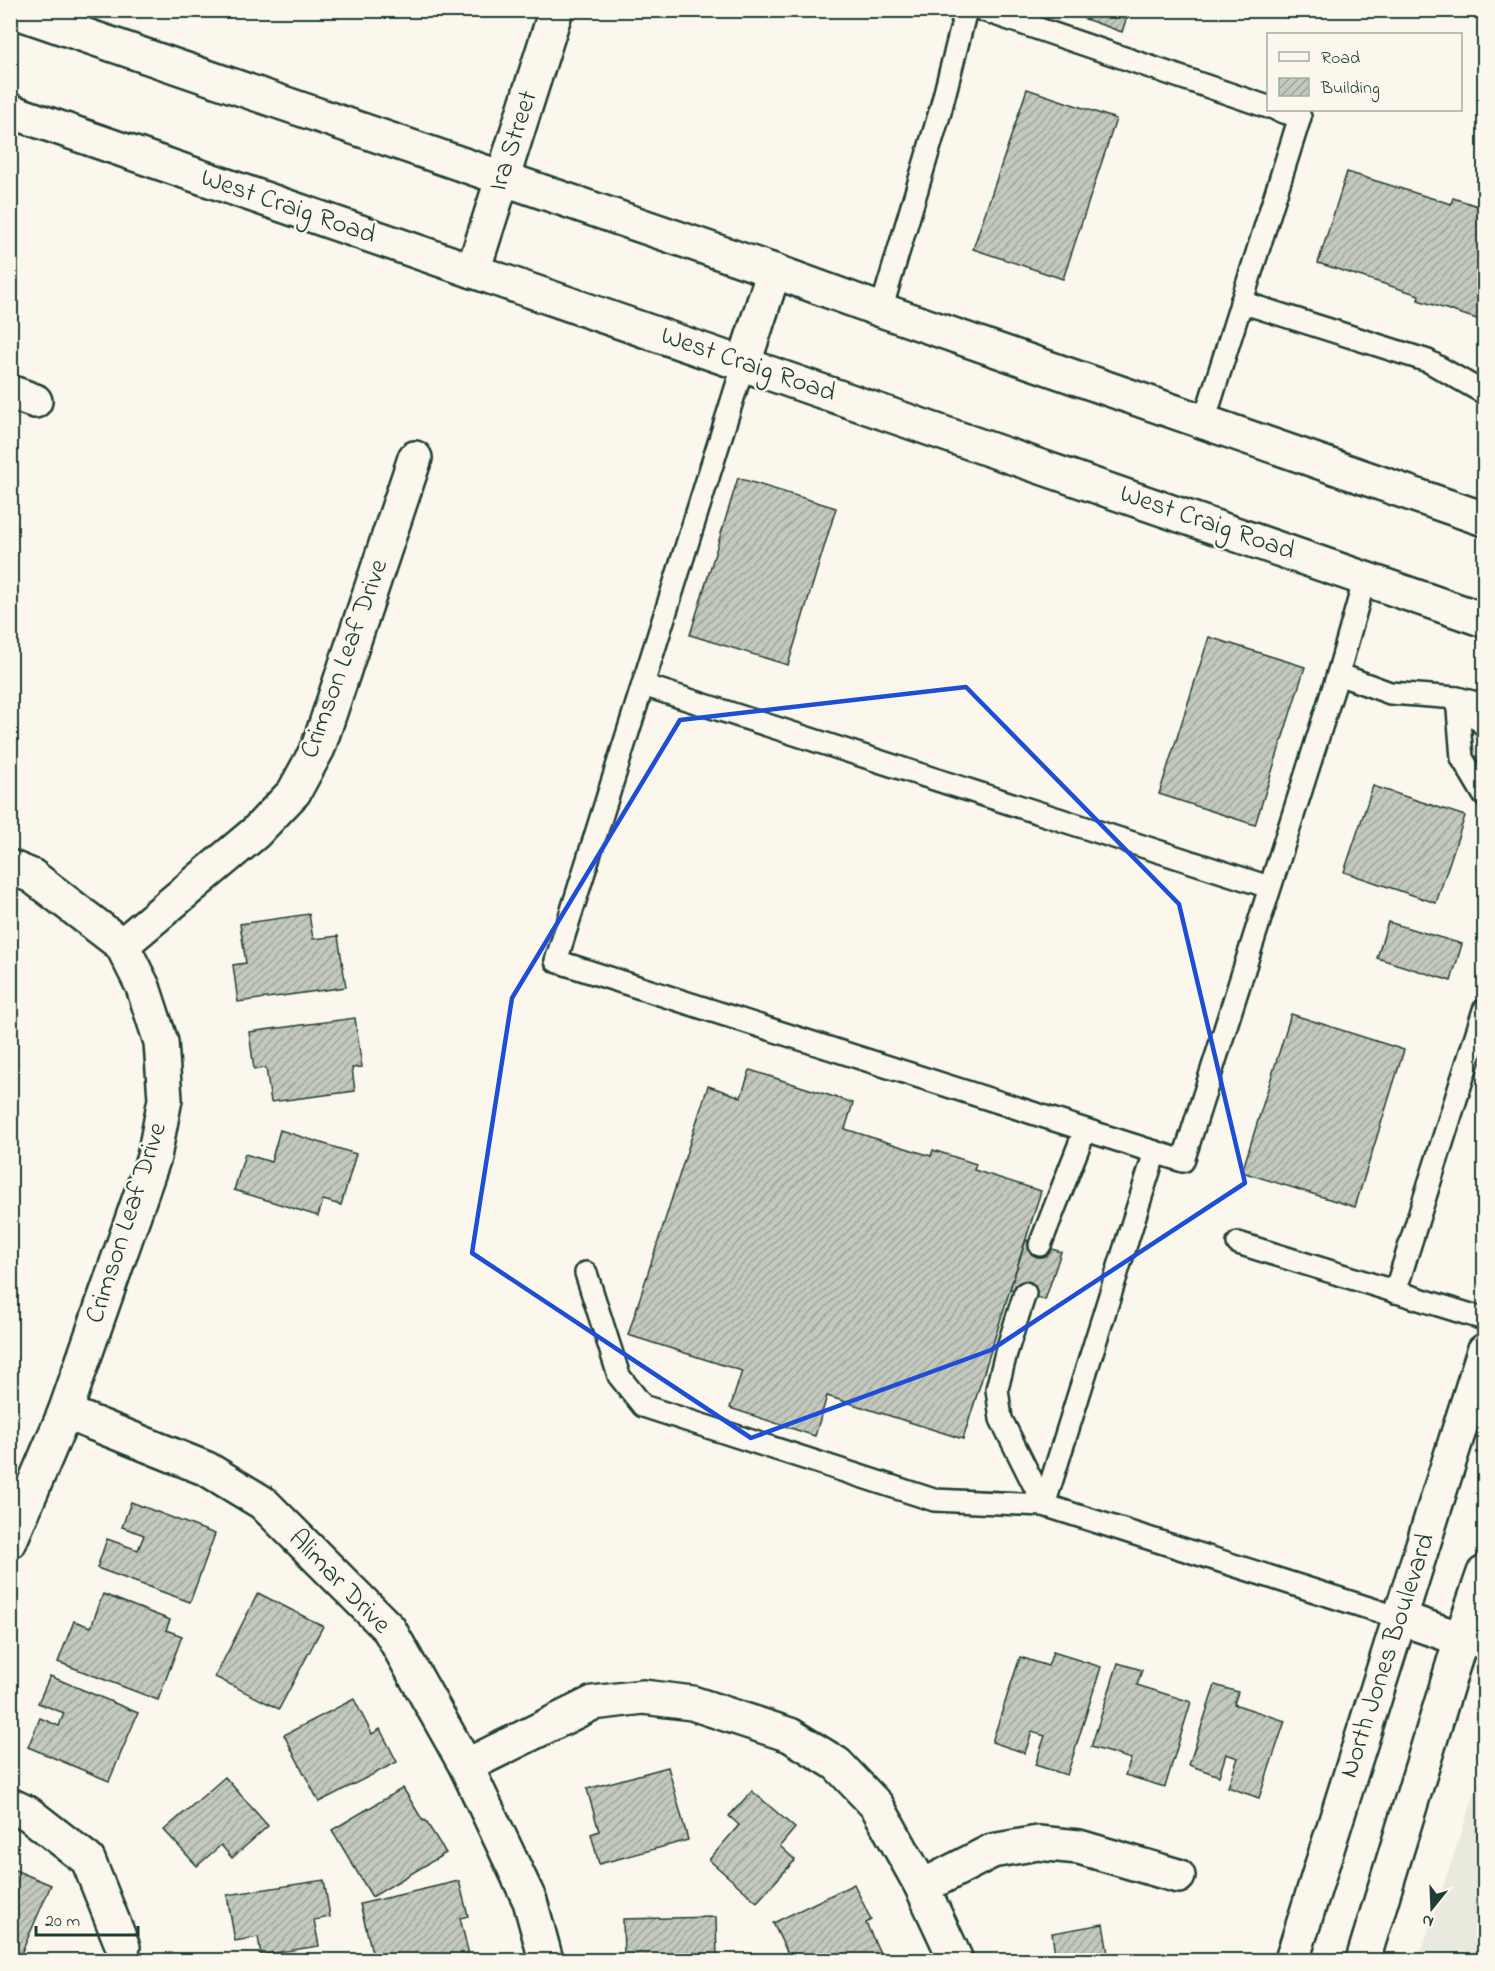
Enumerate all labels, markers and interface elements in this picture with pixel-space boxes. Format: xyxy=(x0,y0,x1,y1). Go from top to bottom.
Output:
legend xyxy=(1267,33,1462,111)
text: Road xyxy=(1321,46,1360,72)
text: Building xyxy=(1320,76,1380,103)
street label: Ira Street xyxy=(479,85,549,197)
street label: West Craig Road xyxy=(195,159,381,255)
street label: West Craig Road xyxy=(655,317,841,413)
street label: West Craig Road xyxy=(1114,475,1300,571)
street label: Crimson Leaf Drive xyxy=(291,553,399,764)
street label: Crimson Leaf Drive xyxy=(76,1117,178,1328)
street label: Alimar Drive xyxy=(279,1521,400,1644)
street label: North Jones Boulevard xyxy=(1330,1529,1446,1783)
north arrow xyxy=(1402,1878,1462,1938)
scale bar xyxy=(36,1899,138,1937)
text: N xyxy=(1419,1907,1437,1933)
text: 20 m xyxy=(45,1909,80,1935)

